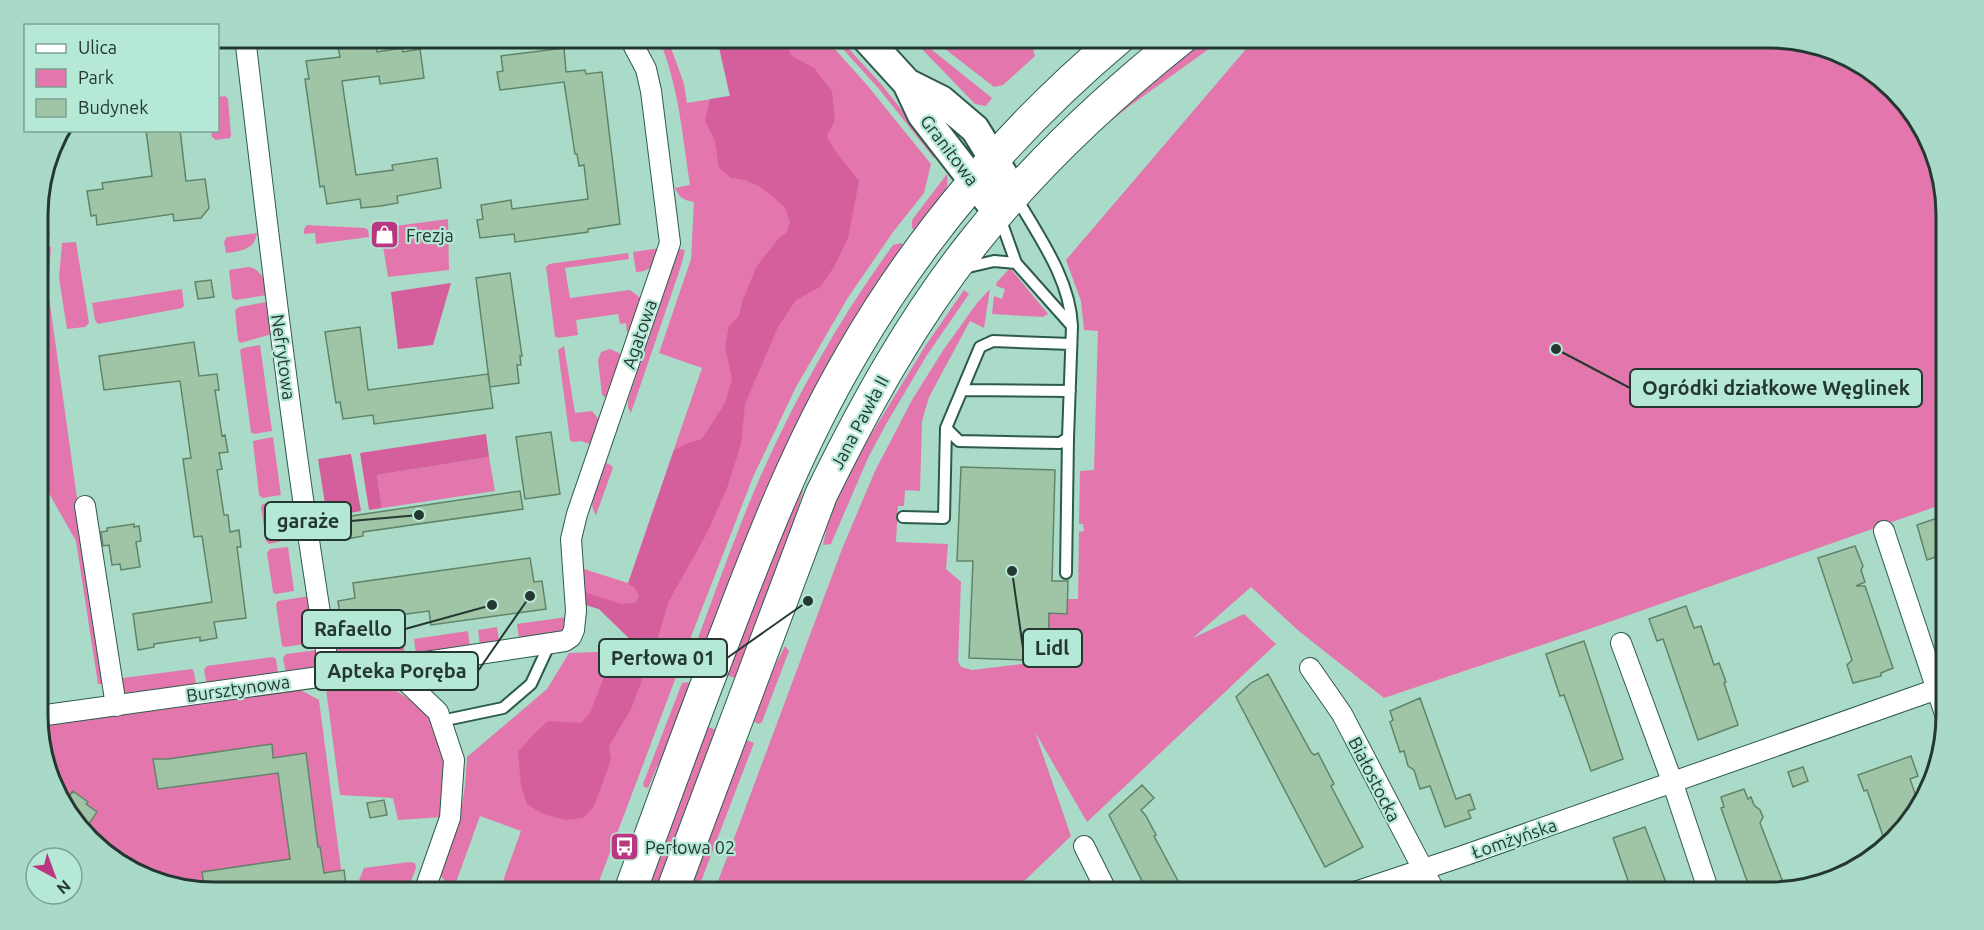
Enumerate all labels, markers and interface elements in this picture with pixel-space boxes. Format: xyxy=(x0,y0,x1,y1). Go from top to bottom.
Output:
legend xyxy=(24,24,219,132)
text: Ulica xyxy=(78,37,117,57)
text: Park xyxy=(78,67,114,87)
text: Budynek xyxy=(78,97,148,117)
street label: Granitowa xyxy=(917,111,983,189)
shop icon: Frezja xyxy=(369,219,401,251)
place label: Frezja xyxy=(406,225,454,245)
street label: Agatowa xyxy=(618,297,660,371)
street label: Nefrytowa xyxy=(268,313,300,401)
callout: Ogródki działkowe Węglinek xyxy=(1630,369,1922,407)
street label: Jana Pawła II xyxy=(826,372,892,472)
text: Ogródki działkowe Węglinek xyxy=(1642,376,1910,399)
callout: garaże xyxy=(265,502,351,540)
text: garaże xyxy=(277,509,339,532)
callout: Rafaello xyxy=(302,610,405,648)
text: Rafaello xyxy=(314,617,392,640)
callout: Lidl xyxy=(1023,629,1082,667)
text: Lidl xyxy=(1035,636,1069,659)
callout: Perłowa 01 xyxy=(599,639,727,677)
text: Perłowa 01 xyxy=(611,646,715,669)
callout: Apteka Poręba xyxy=(315,652,478,690)
text: Apteka Poręba xyxy=(327,659,467,682)
street label: Bursztynowa xyxy=(185,671,291,705)
street label: Białostocka xyxy=(1345,733,1405,825)
street label: Łomżyńska xyxy=(1469,814,1559,862)
bus stop icon: Perłowa 02 xyxy=(608,831,640,863)
place label: Perłowa 02 xyxy=(645,837,735,857)
north arrow xyxy=(24,846,84,906)
text: N xyxy=(53,877,74,898)

